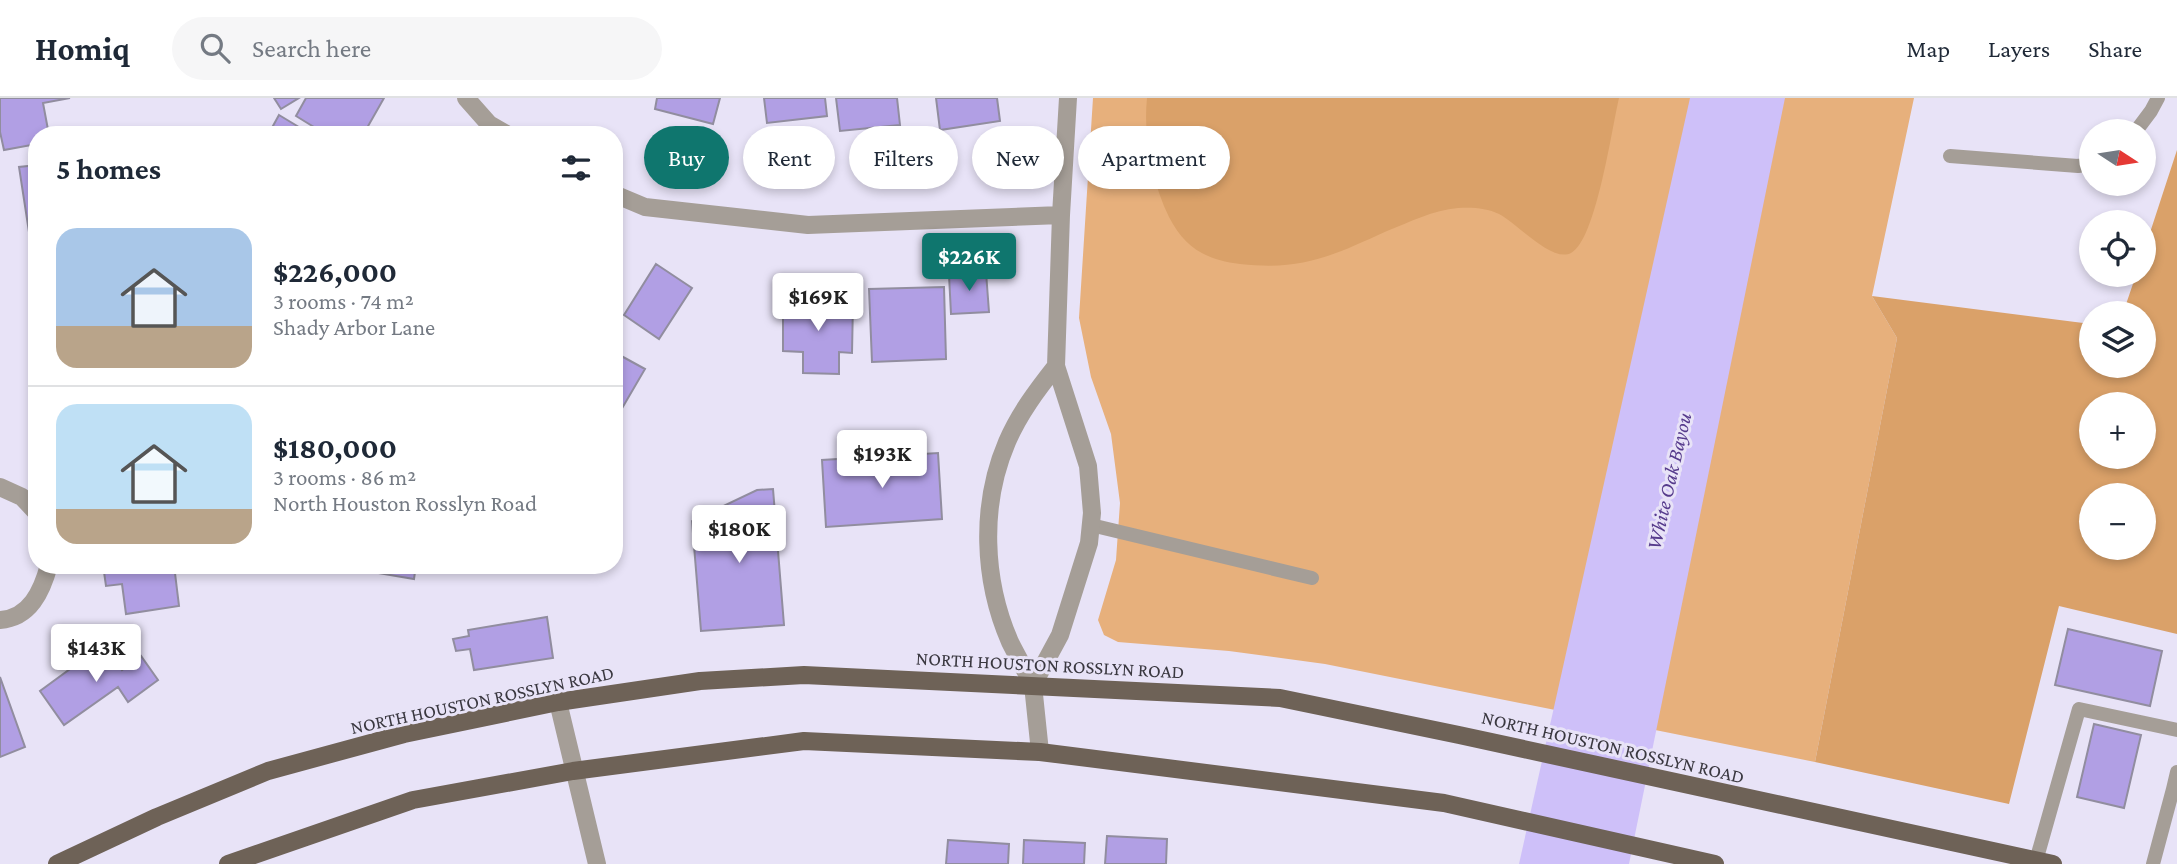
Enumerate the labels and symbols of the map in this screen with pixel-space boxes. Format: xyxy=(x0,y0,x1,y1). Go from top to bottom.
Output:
north arrow xyxy=(2079,119,2156,196)
pin: $226K xyxy=(920,234,1018,293)
pin: $169K xyxy=(769,274,867,333)
water label: White Oak Bayou xyxy=(1642,410,1696,552)
pin: $193K xyxy=(833,430,931,490)
pin: $180K xyxy=(690,505,788,565)
pin: $143K xyxy=(47,624,145,684)
street label: NORTH HOUSTON ROSSLYN ROAD xyxy=(915,647,1185,683)
street label: NORTH HOUSTON ROSSLYN ROAD xyxy=(348,662,616,738)
street label: NORTH HOUSTON ROSSLYN ROAD xyxy=(1480,707,1746,787)

